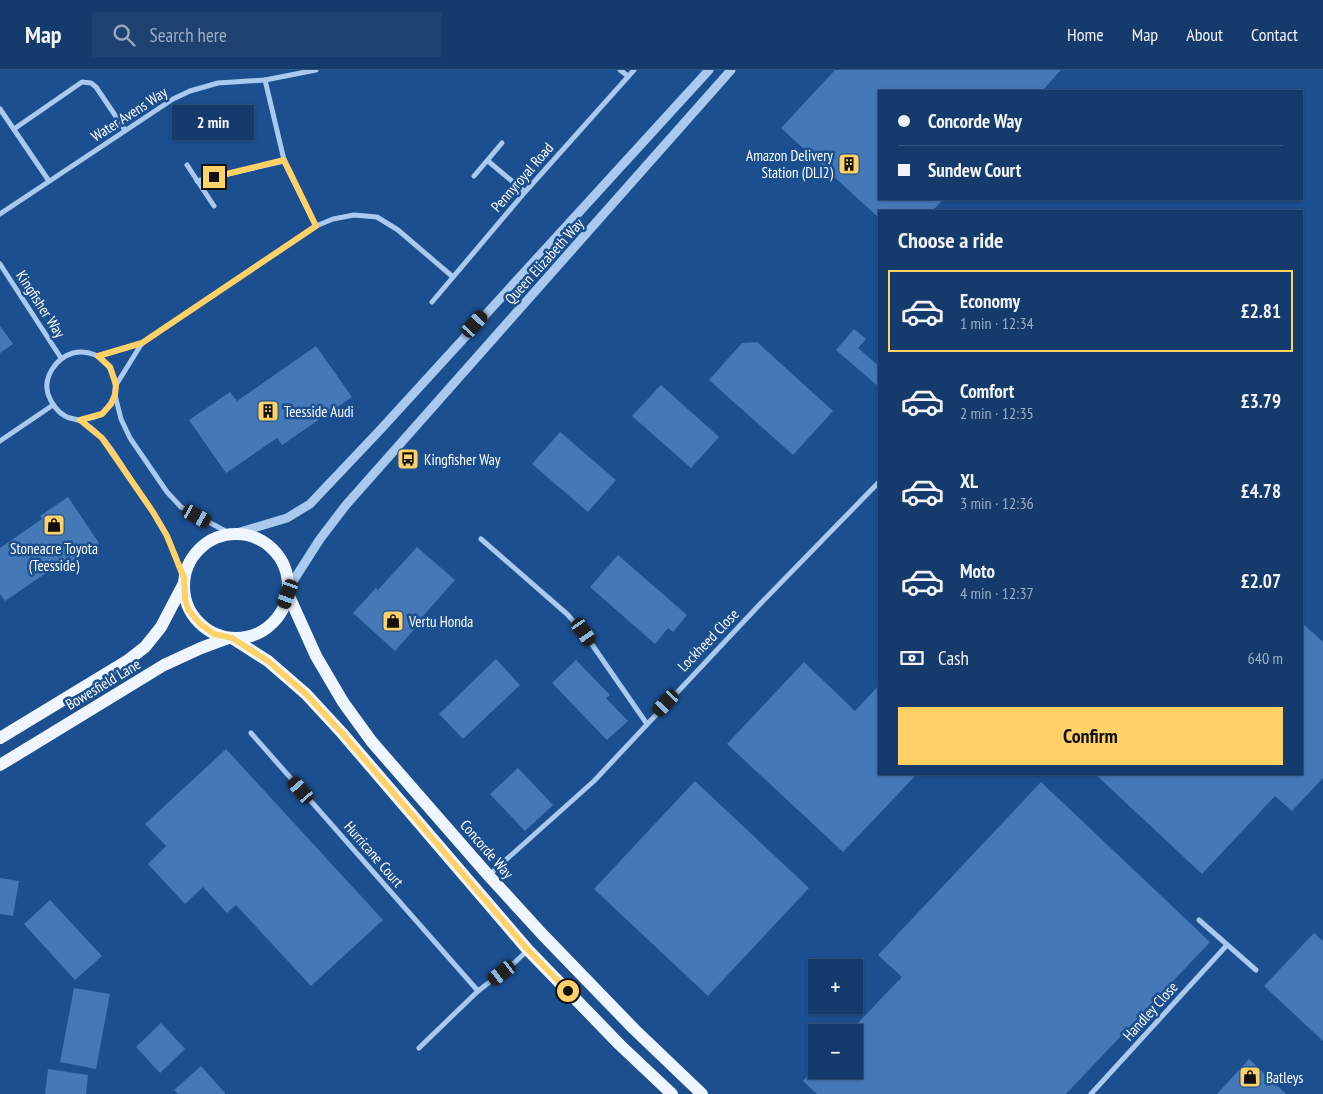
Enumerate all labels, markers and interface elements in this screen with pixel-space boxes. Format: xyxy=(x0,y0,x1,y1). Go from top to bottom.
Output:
search box xyxy=(92,12,442,57)
text: Map xyxy=(25,19,62,50)
icon: search xyxy=(110,21,138,49)
text: Search here xyxy=(150,23,227,47)
text: Home xyxy=(1067,23,1104,46)
text: Map xyxy=(1132,23,1158,46)
text: About xyxy=(1186,23,1223,46)
text: Contact xyxy=(1251,23,1298,46)
street label: Water Avens Way xyxy=(87,82,171,146)
callout: 2 min xyxy=(173,104,255,140)
text: Concorde Way xyxy=(928,109,1022,133)
text: 2 min xyxy=(197,112,229,132)
street label: Pennyroyal Road xyxy=(487,138,557,216)
place label: Amazon Delivery Station (DLI2) xyxy=(746,146,833,182)
building icon: Amazon Delivery Station (DLI2) xyxy=(837,152,861,176)
text: Sundew Court xyxy=(928,158,1021,182)
route end xyxy=(203,166,225,188)
street label: Queen Elizabeth Way xyxy=(500,214,588,308)
text: Choose a ride xyxy=(898,226,1003,254)
street label: Kingfisher Way xyxy=(12,267,70,342)
icon: car xyxy=(900,289,945,334)
text: Economy xyxy=(960,289,1020,313)
text: £2.81 xyxy=(1241,299,1281,323)
car xyxy=(459,308,490,340)
text: 1 min · 12:34 xyxy=(960,313,1034,333)
icon: car xyxy=(900,379,945,424)
text: Comfort xyxy=(960,379,1014,403)
text: £3.79 xyxy=(1241,389,1281,413)
building icon: Teesside Audi xyxy=(256,399,280,423)
place label: Teesside Audi xyxy=(284,402,354,421)
text: 2 min · 12:35 xyxy=(960,403,1034,423)
bus stop icon: Kingfisher Way xyxy=(396,447,420,471)
place label: Kingfisher Way xyxy=(424,450,501,469)
icon: car xyxy=(900,469,945,514)
text: XL xyxy=(960,469,978,493)
text: £4.78 xyxy=(1241,479,1281,503)
text: 3 min · 12:36 xyxy=(960,493,1034,513)
car xyxy=(180,502,213,530)
shop icon: Stoneacre Toyota (Teesside) xyxy=(42,513,66,537)
place label: Stoneacre Toyota (Teesside) xyxy=(10,539,98,575)
icon: car xyxy=(900,559,945,604)
text: Moto xyxy=(960,559,995,583)
text: £2.07 xyxy=(1241,569,1281,593)
car xyxy=(275,577,300,611)
text: 4 min · 12:37 xyxy=(960,583,1034,603)
street label: Lockheed Close xyxy=(673,605,743,675)
shop icon: Vertu Honda xyxy=(381,609,405,633)
place label: Vertu Honda xyxy=(408,612,473,631)
car xyxy=(569,615,598,649)
icon: cash xyxy=(898,644,926,672)
text: Cash xyxy=(938,646,969,670)
text: 640 m xyxy=(1248,648,1283,668)
street label: Bowesfield Lane xyxy=(62,654,144,714)
car xyxy=(650,687,681,719)
button: Confirm xyxy=(898,707,1283,765)
car xyxy=(285,774,316,806)
street label: Concorde Way xyxy=(456,816,518,883)
street label: Hurricane Court xyxy=(340,817,408,891)
car xyxy=(485,958,518,988)
map controls xyxy=(808,959,863,1079)
button: + xyxy=(808,959,863,1014)
street label: Handley Close xyxy=(1118,977,1182,1045)
route start xyxy=(557,980,579,1002)
button: − xyxy=(808,1024,863,1079)
shop icon: Batleys xyxy=(1238,1065,1262,1089)
place label: Batleys xyxy=(1266,1068,1303,1087)

